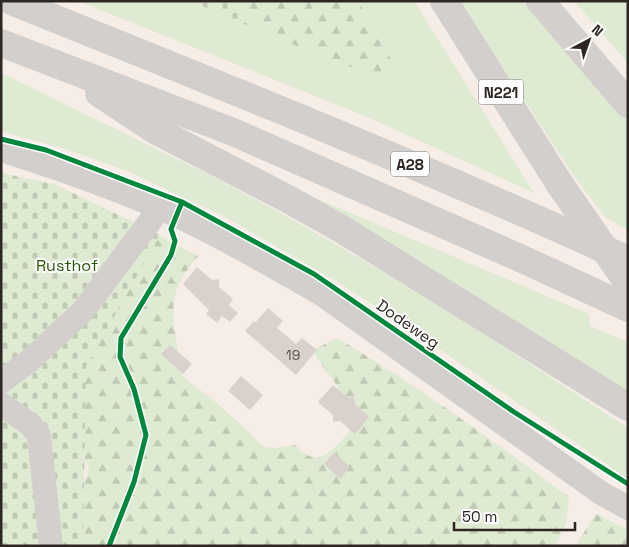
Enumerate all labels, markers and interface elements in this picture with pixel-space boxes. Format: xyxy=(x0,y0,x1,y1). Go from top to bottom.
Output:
north arrow xyxy=(564,15,614,65)
text: N xyxy=(588,20,607,40)
road number: N221 xyxy=(478,80,524,104)
road number: A28 xyxy=(391,152,429,176)
park label: Rusthof xyxy=(36,255,98,276)
street label: Dodeweg xyxy=(372,295,444,353)
house number: 19 xyxy=(286,346,300,364)
scale bar xyxy=(454,500,575,532)
text: 50 m xyxy=(462,507,497,526)

